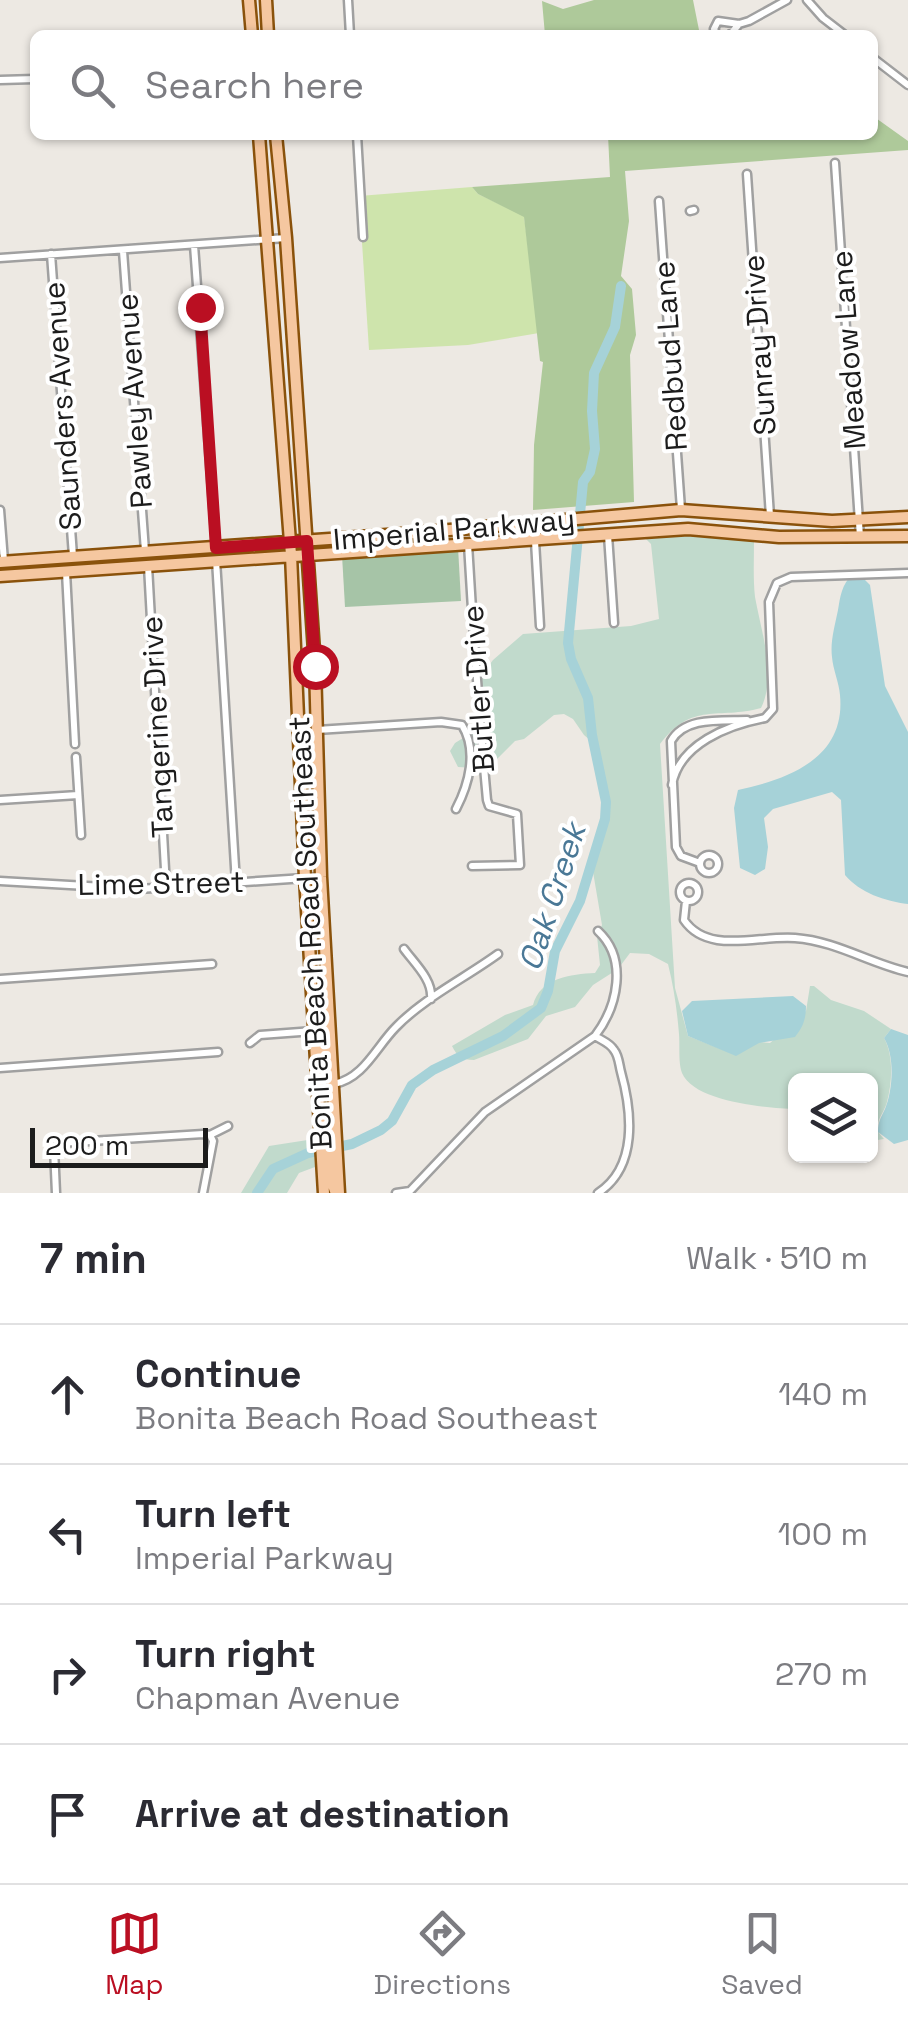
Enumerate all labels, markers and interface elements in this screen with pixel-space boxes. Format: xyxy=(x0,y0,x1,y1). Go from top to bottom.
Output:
search box xyxy=(30,30,878,140)
icon: search xyxy=(65,58,120,113)
text: Search here xyxy=(145,61,364,109)
street label: Meadow Lane xyxy=(822,249,874,451)
street label: Sunray Drive xyxy=(733,253,785,437)
street label: Redbud Lane xyxy=(644,260,696,452)
street label: Saunders Avenue xyxy=(34,280,90,532)
route end xyxy=(178,285,224,331)
street label: Pawley Avenue xyxy=(107,292,161,510)
street label: Imperial Parkway xyxy=(331,499,577,559)
street label: Butler Drive xyxy=(453,604,503,774)
street label: Tangerine Drive xyxy=(132,615,182,839)
route start xyxy=(293,644,339,690)
street label: Bonita Beach Road Southeast xyxy=(279,715,341,1151)
water label: Oak Creek xyxy=(509,815,596,976)
street label: Lime Street xyxy=(77,862,245,904)
map controls xyxy=(788,1073,878,1163)
button: layers xyxy=(788,1073,878,1163)
scale bar xyxy=(30,1123,208,1168)
text: 200 m xyxy=(45,1127,129,1163)
text: 7 min xyxy=(40,1232,147,1285)
text: Walk · 510 m xyxy=(686,1238,868,1278)
text: Continue xyxy=(135,1350,301,1398)
icon: ahead xyxy=(40,1367,95,1422)
text: 140 m xyxy=(778,1374,868,1414)
text: Bonita Beach Road Southeast xyxy=(135,1398,598,1438)
text: Turn left xyxy=(135,1490,291,1538)
icon: left xyxy=(40,1507,95,1562)
text: 100 m xyxy=(778,1514,868,1554)
text: Imperial Parkway xyxy=(135,1538,394,1578)
text: Turn right xyxy=(135,1630,316,1678)
icon: right xyxy=(40,1647,95,1702)
text: 270 m xyxy=(775,1654,868,1694)
text: Chapman Avenue xyxy=(135,1678,401,1718)
icon: arrive xyxy=(40,1787,95,1842)
text: Arrive at destination xyxy=(135,1790,510,1838)
tab: Map xyxy=(105,1906,163,2002)
tab: Directions xyxy=(374,1906,511,2002)
tab: Saved xyxy=(721,1906,803,2002)

